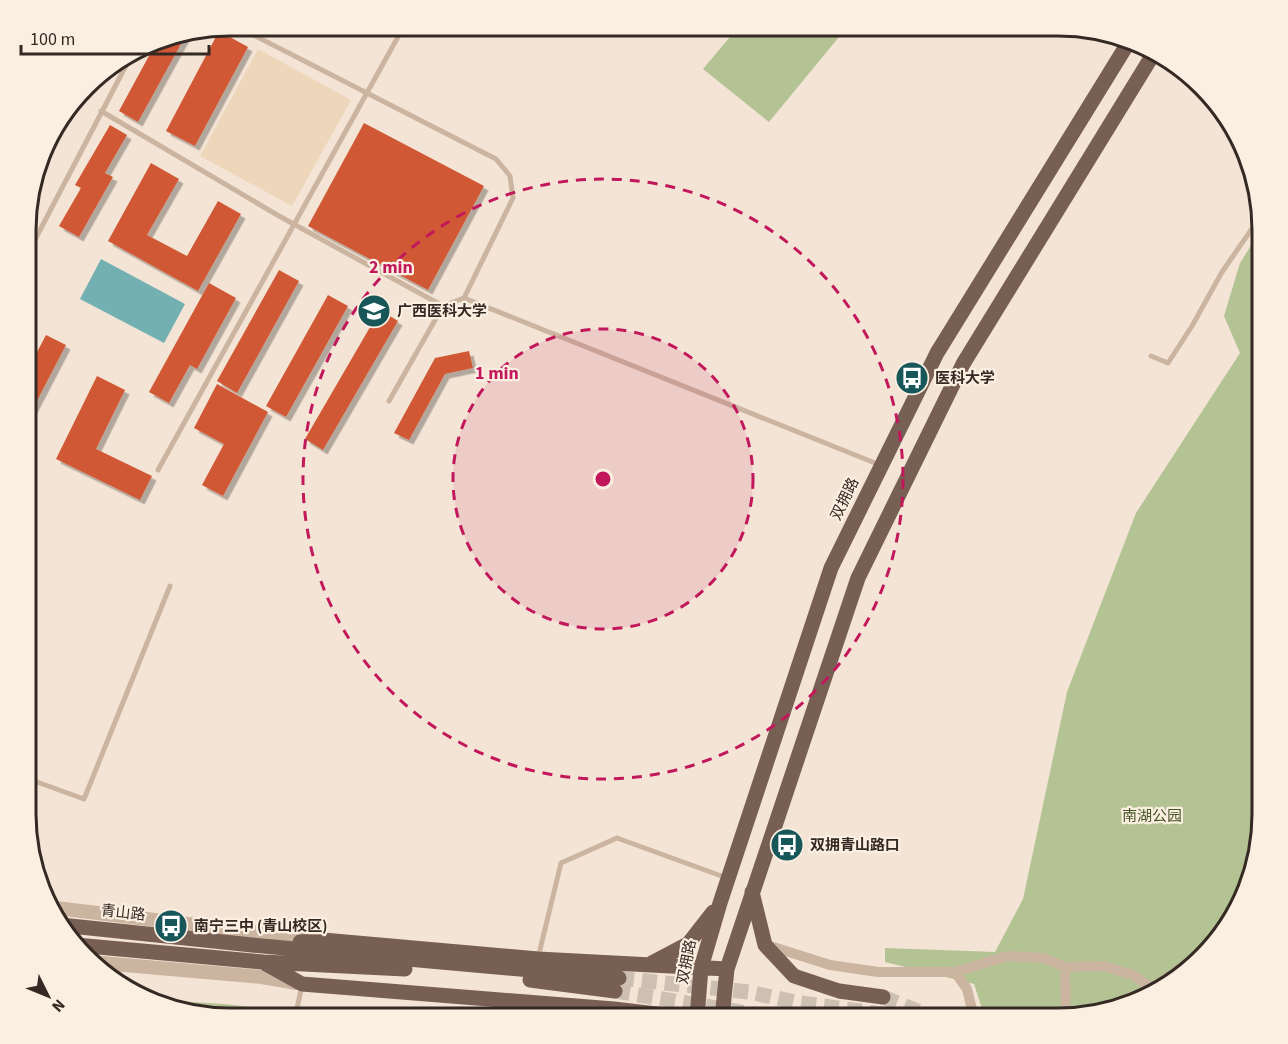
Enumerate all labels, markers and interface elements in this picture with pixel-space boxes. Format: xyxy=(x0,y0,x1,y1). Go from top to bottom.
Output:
scale bar xyxy=(21,18,208,56)
text: 100 m xyxy=(30,27,75,52)
text: 2 min xyxy=(369,255,413,280)
school or university icon: 广西医科大学 xyxy=(356,293,392,329)
place label: 广西医科大学 xyxy=(397,301,487,322)
bus stop icon: 医科大学 xyxy=(894,360,930,396)
text: 1 min xyxy=(475,361,519,386)
place label: 医科大学 xyxy=(935,368,995,389)
centre of rings xyxy=(593,469,613,489)
street label: 双拥路 xyxy=(826,474,864,524)
park label: 南湖公园 xyxy=(1122,806,1182,827)
bus stop icon: 双拥青山路口 xyxy=(769,827,805,863)
place label: 双拥青山路口 xyxy=(810,835,900,856)
street label: 青山路 xyxy=(100,900,146,926)
bus stop icon: 南宁三中 (青山校区) xyxy=(153,908,189,944)
place label: 南宁三中 (青山校区) xyxy=(194,916,327,937)
street label: 双拥路 xyxy=(672,938,702,986)
north arrow xyxy=(18,966,78,1026)
text: N xyxy=(47,994,70,1017)

